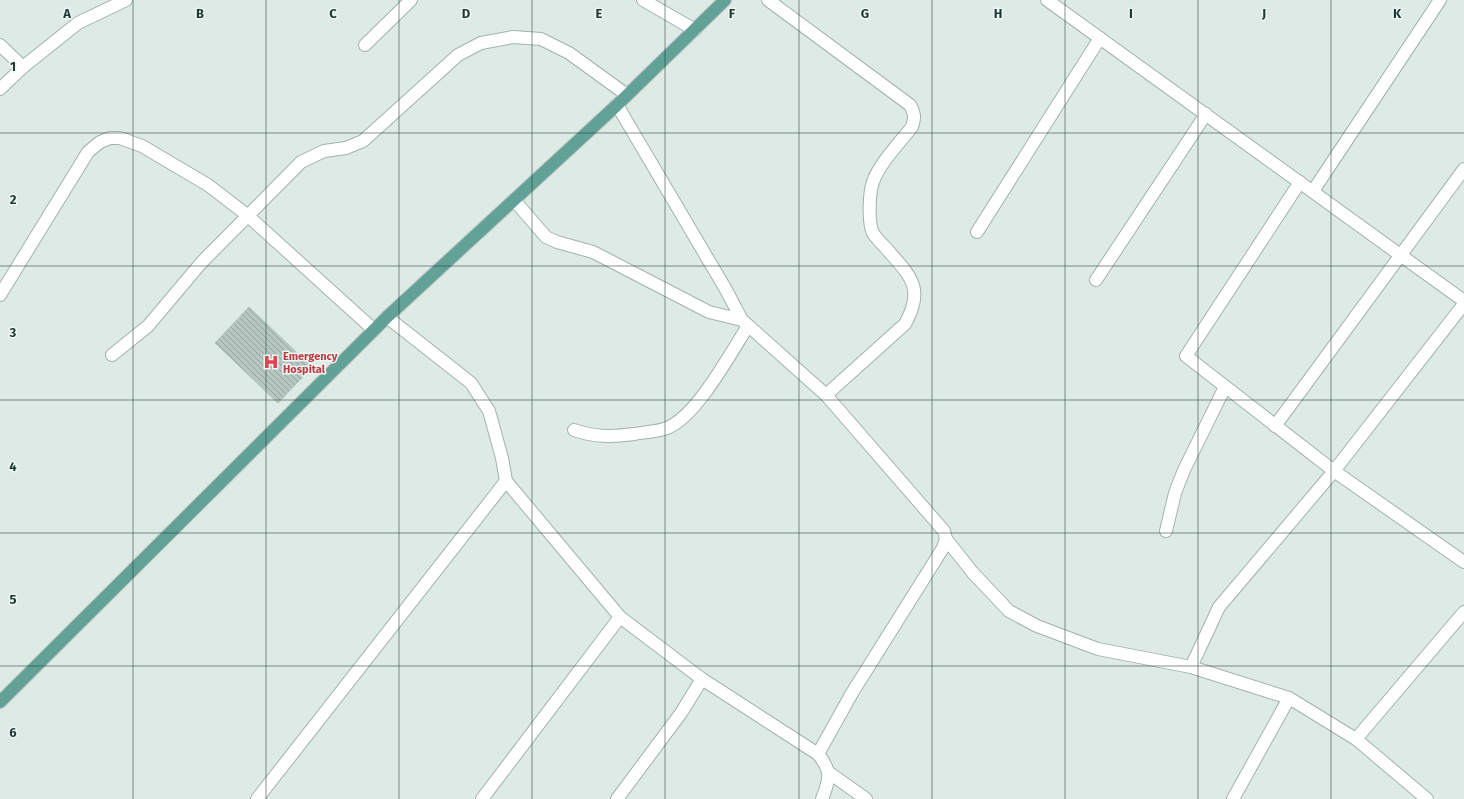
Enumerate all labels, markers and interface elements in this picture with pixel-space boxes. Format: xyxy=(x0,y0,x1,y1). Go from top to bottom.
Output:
text: A xyxy=(62,6,71,21)
text: B xyxy=(196,6,204,21)
text: C xyxy=(329,6,337,21)
text: D xyxy=(462,6,471,21)
text: E xyxy=(596,6,603,21)
text: F xyxy=(729,6,736,21)
text: G xyxy=(861,6,869,21)
text: H xyxy=(994,6,1002,21)
text: I xyxy=(1129,6,1133,21)
text: J xyxy=(1261,6,1266,21)
text: K xyxy=(1393,6,1402,21)
text: 1 xyxy=(10,59,16,74)
text: 2 xyxy=(10,192,17,207)
text: 3 xyxy=(9,325,17,340)
place label: Emergency Hospital xyxy=(283,350,338,376)
hospital icon: Emergency Hospital xyxy=(262,353,280,371)
text: 4 xyxy=(9,459,17,474)
text: 5 xyxy=(10,592,17,607)
text: 6 xyxy=(9,725,17,740)

